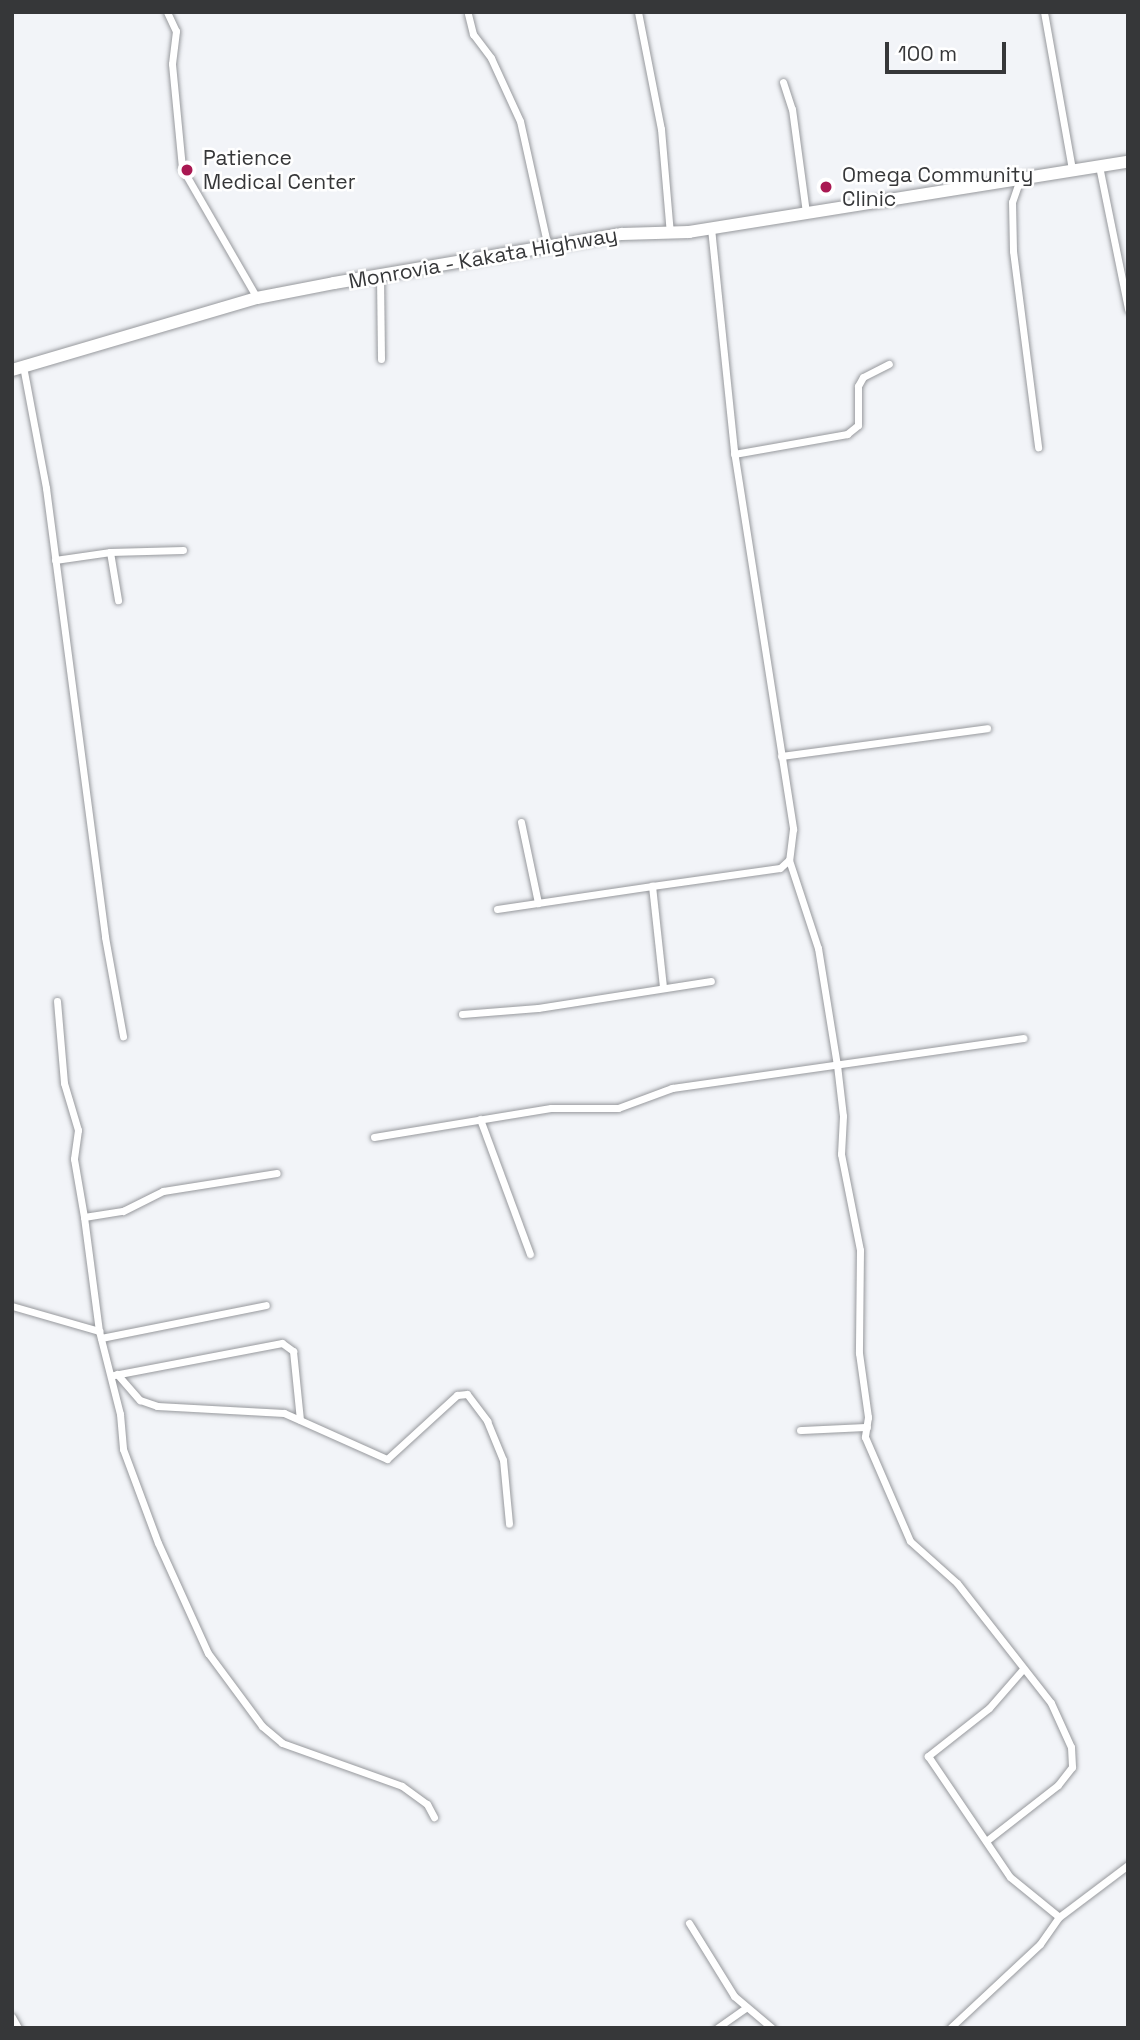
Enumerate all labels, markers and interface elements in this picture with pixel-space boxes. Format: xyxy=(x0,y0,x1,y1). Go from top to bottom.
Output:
scale bar xyxy=(888,28,1009,72)
text: 100 m xyxy=(898,40,957,67)
place label: Patience Medical Center xyxy=(203,145,356,195)
marker: Patience Medical Center xyxy=(177,160,197,180)
place label: Omega Community Clinic xyxy=(842,162,1033,212)
marker: Omega Community Clinic xyxy=(816,177,836,197)
street label: Monrovia - Kakata Highway xyxy=(346,222,620,294)

